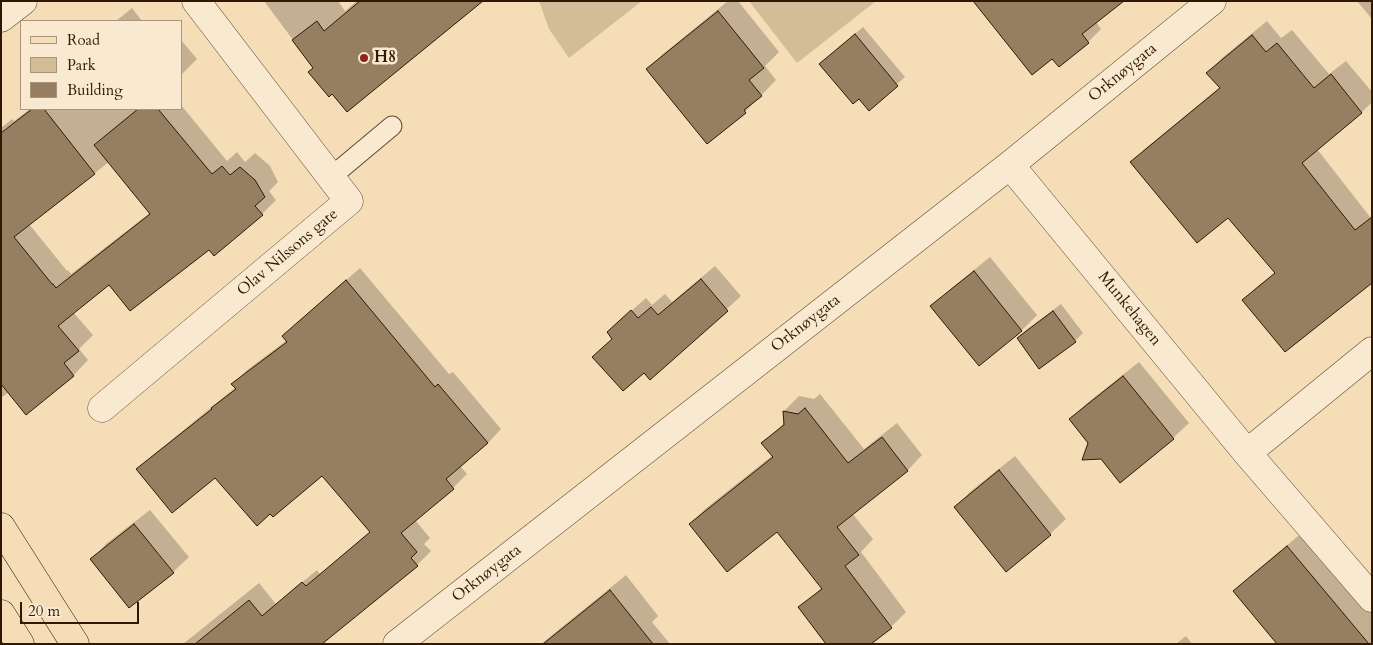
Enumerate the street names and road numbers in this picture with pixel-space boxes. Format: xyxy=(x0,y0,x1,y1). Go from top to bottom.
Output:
street label: Orknøygata xyxy=(1085,40,1161,106)
street label: Olav Nilssons gate xyxy=(234,205,342,301)
street label: Munkehagen xyxy=(1093,268,1165,350)
street label: Orknøygata xyxy=(768,291,844,357)
street label: Orknøygata xyxy=(449,541,525,607)

